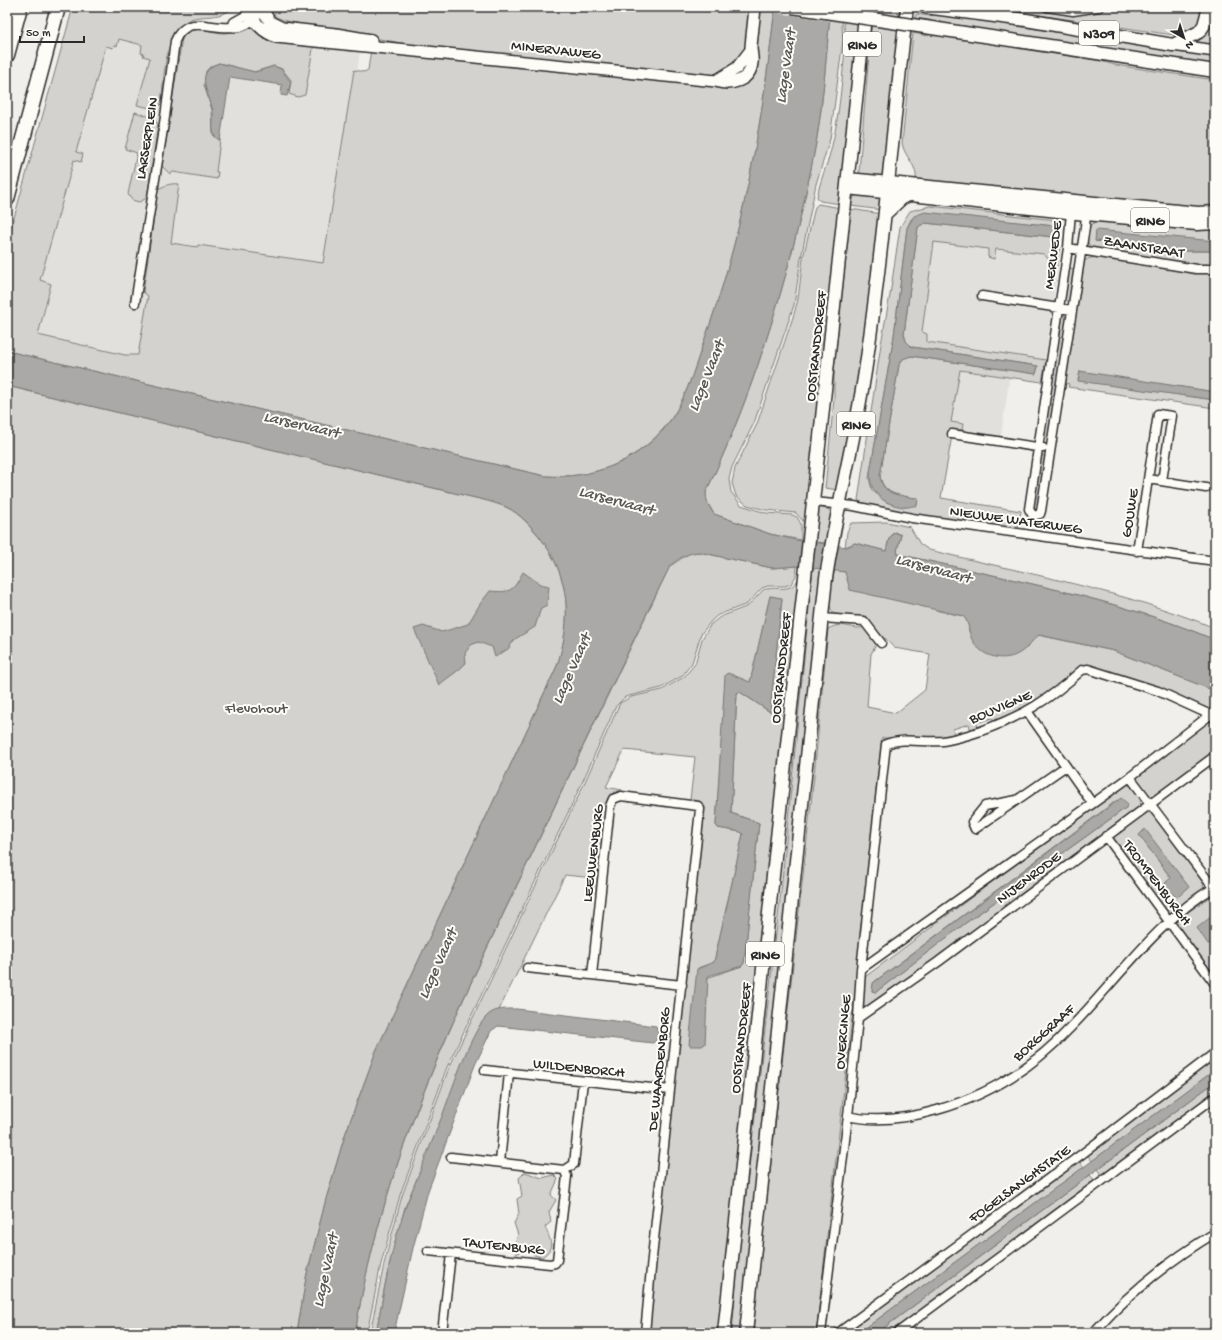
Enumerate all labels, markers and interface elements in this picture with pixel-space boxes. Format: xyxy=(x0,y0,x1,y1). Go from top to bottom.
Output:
scale bar xyxy=(20,18,84,44)
north arrow xyxy=(1164,18,1204,58)
road number: N309 xyxy=(1079,21,1119,45)
water label: Lage Vaart xyxy=(773,26,802,105)
text: 50 m xyxy=(26,27,51,41)
road number: RING xyxy=(843,32,881,56)
street label: MINERVAWEG xyxy=(510,37,602,65)
text: N xyxy=(1182,37,1196,51)
street label: LARSERPLEIN xyxy=(133,96,163,181)
road number: RING xyxy=(1131,208,1169,232)
street label: MERWEDE xyxy=(1041,219,1067,291)
street label: ZAANSTRAAT xyxy=(1102,233,1186,263)
street label: OOSTRANDDREEF xyxy=(802,289,832,402)
water label: Lage Vaart xyxy=(685,336,732,415)
water label: Larservaart xyxy=(261,408,343,445)
road number: RING xyxy=(837,412,875,436)
water label: Larservaart xyxy=(576,483,658,522)
street label: GOUWE xyxy=(1118,487,1144,539)
street label: NIEUWE WATERWEG xyxy=(949,503,1083,539)
water label: Larservaart xyxy=(893,551,975,590)
street label: OOSTRANDDREEF xyxy=(767,611,797,724)
water label: Lage Vaart xyxy=(549,629,598,707)
street label: BOUVIGNE xyxy=(966,686,1035,729)
park label: Flevohout xyxy=(224,700,289,718)
street label: LEEUWENBURG xyxy=(579,803,609,903)
street label: TROMPENBURGH xyxy=(1118,836,1195,930)
street label: NIJENRODE xyxy=(993,848,1066,909)
water label: Lage Vaart xyxy=(415,924,464,1002)
road number: RING xyxy=(746,942,784,966)
street label: OOSTRANDDREEF xyxy=(727,981,757,1094)
street label: OVERCINGE xyxy=(832,993,856,1070)
street label: BORGGRAAF xyxy=(1009,1000,1080,1067)
street label: DE WAARDENBORG xyxy=(644,1006,675,1133)
street label: WILDENBORCH xyxy=(532,1055,626,1083)
street label: FOGELSANGHSTATE xyxy=(965,1141,1075,1228)
water label: Lage Vaart xyxy=(310,1230,345,1309)
street label: TAUTENBURG xyxy=(461,1234,546,1260)

